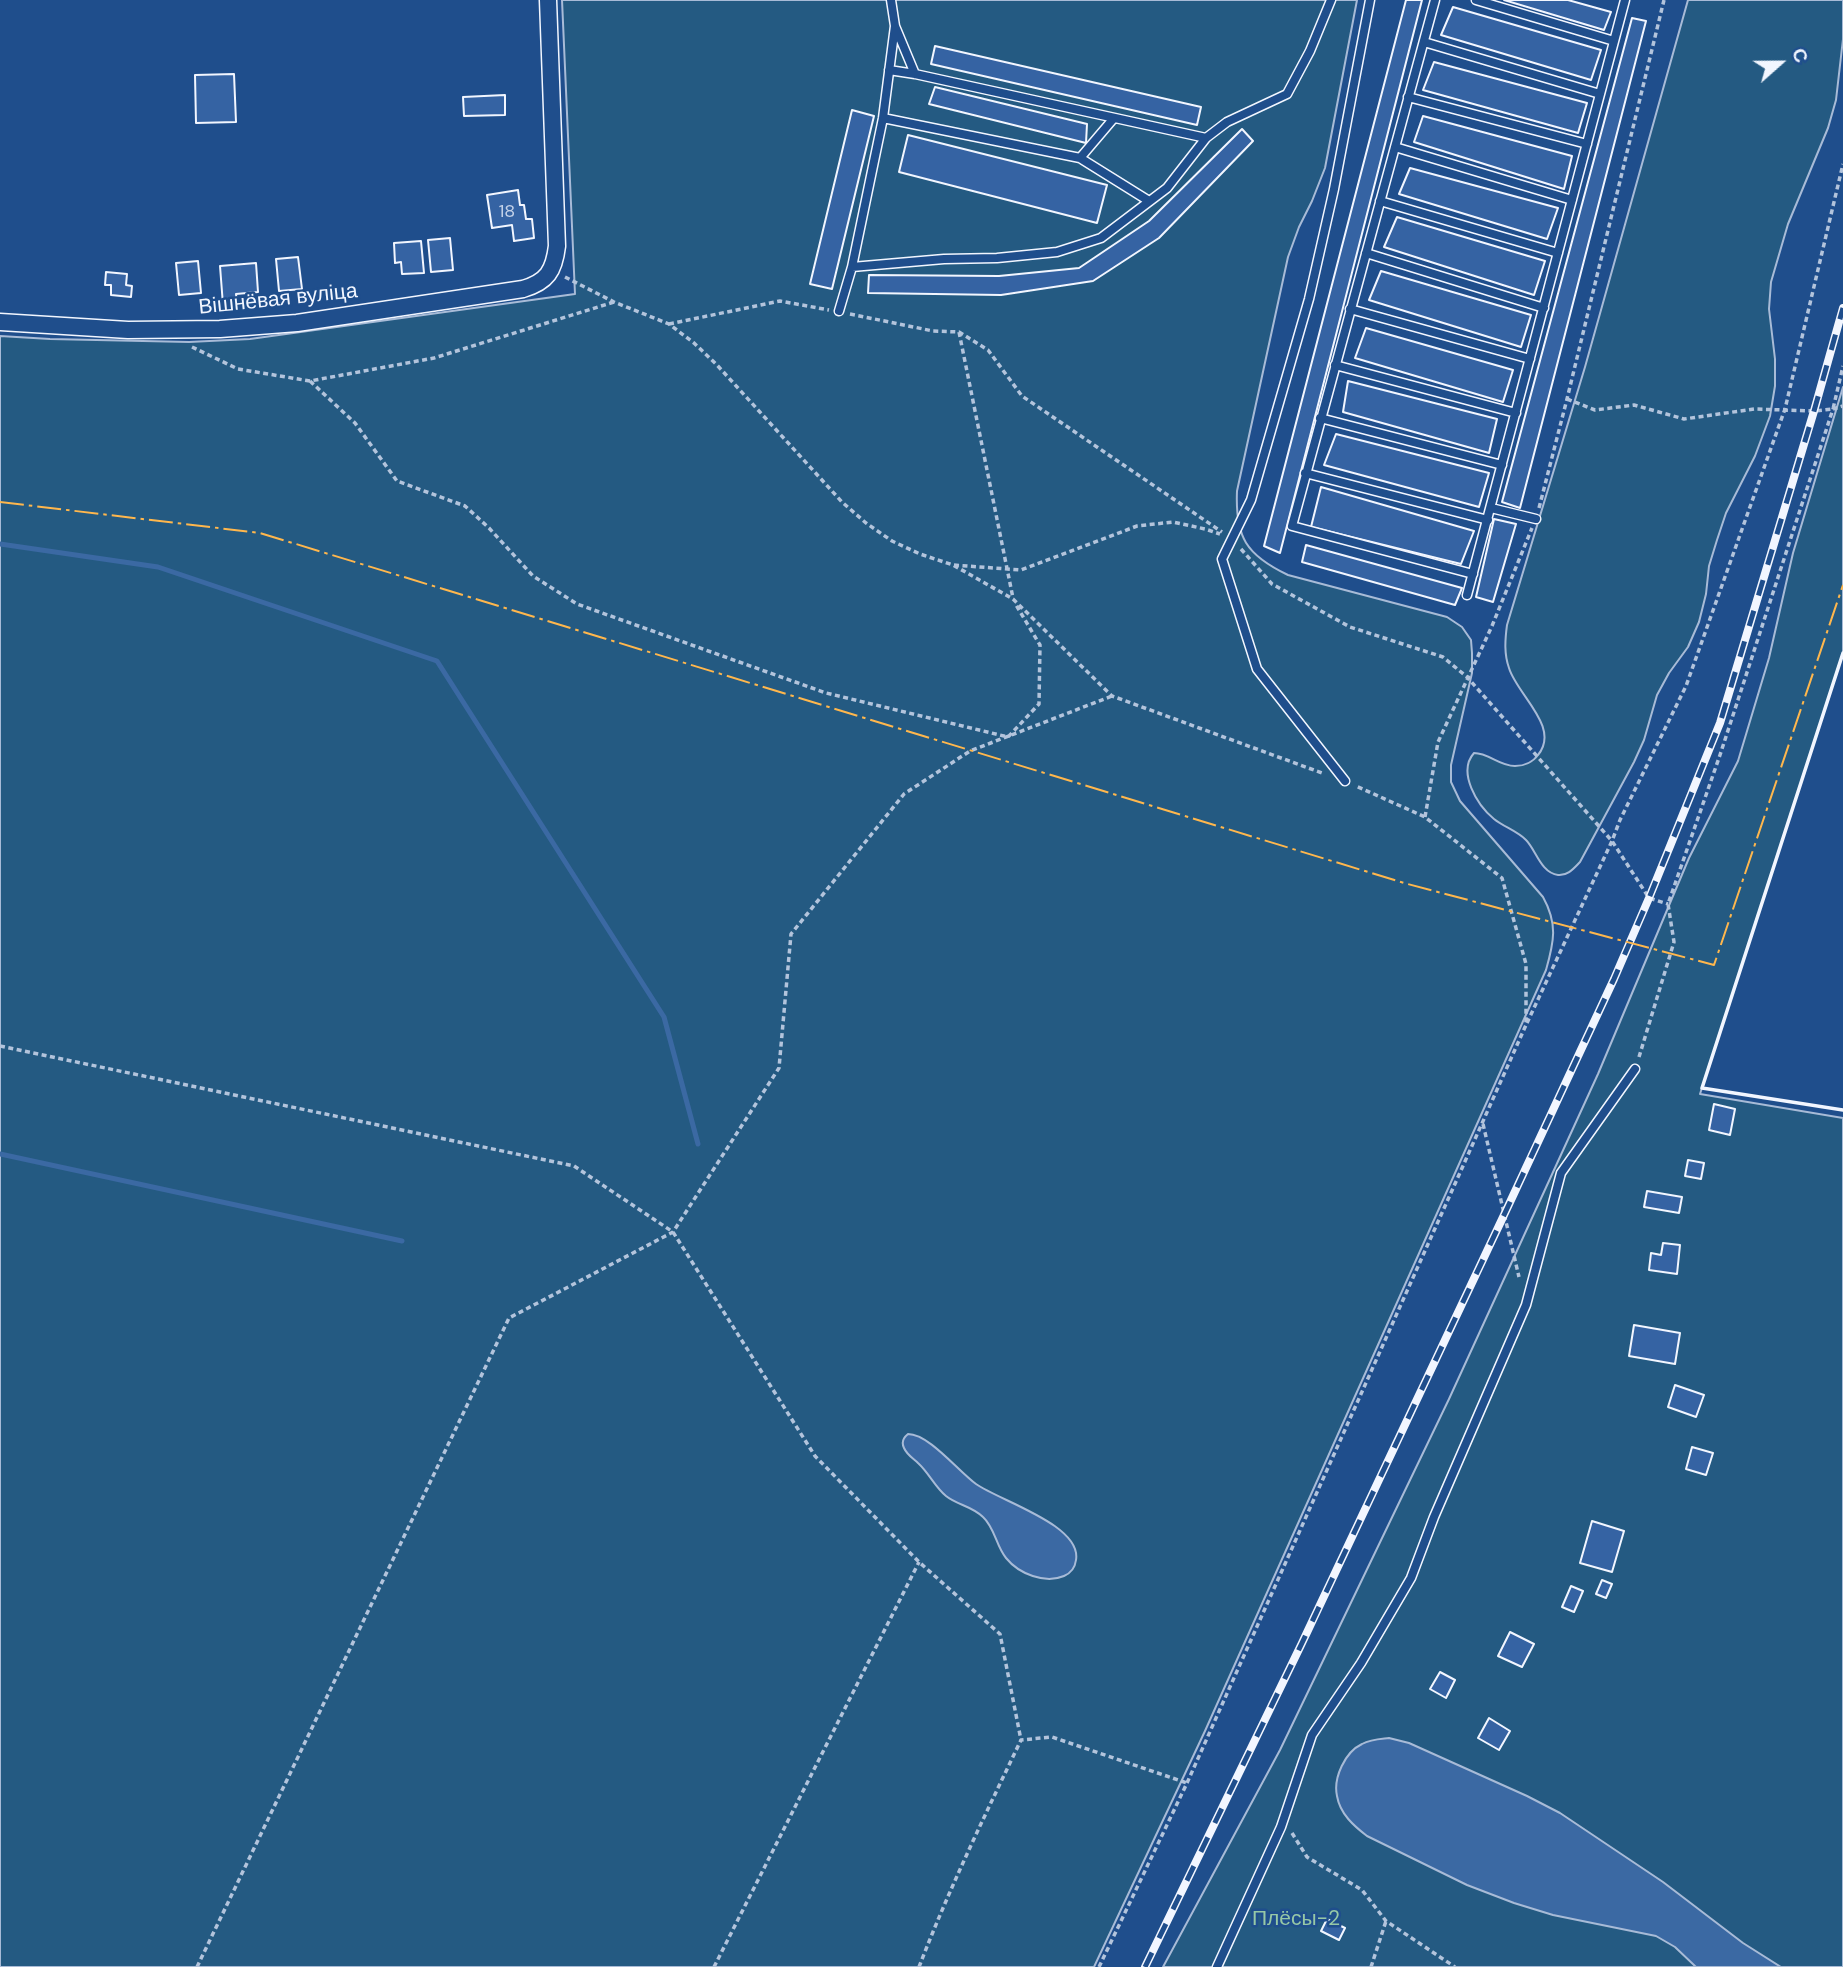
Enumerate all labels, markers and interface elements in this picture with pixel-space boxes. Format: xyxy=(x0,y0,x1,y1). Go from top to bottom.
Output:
north arrow xyxy=(1745,28,1815,98)
text: С xyxy=(1786,44,1814,66)
house number: 18 xyxy=(499,201,515,223)
street label: Вішнёвая вуліца xyxy=(197,279,359,321)
park label: Плёсы-2 xyxy=(1252,1906,1340,1932)

